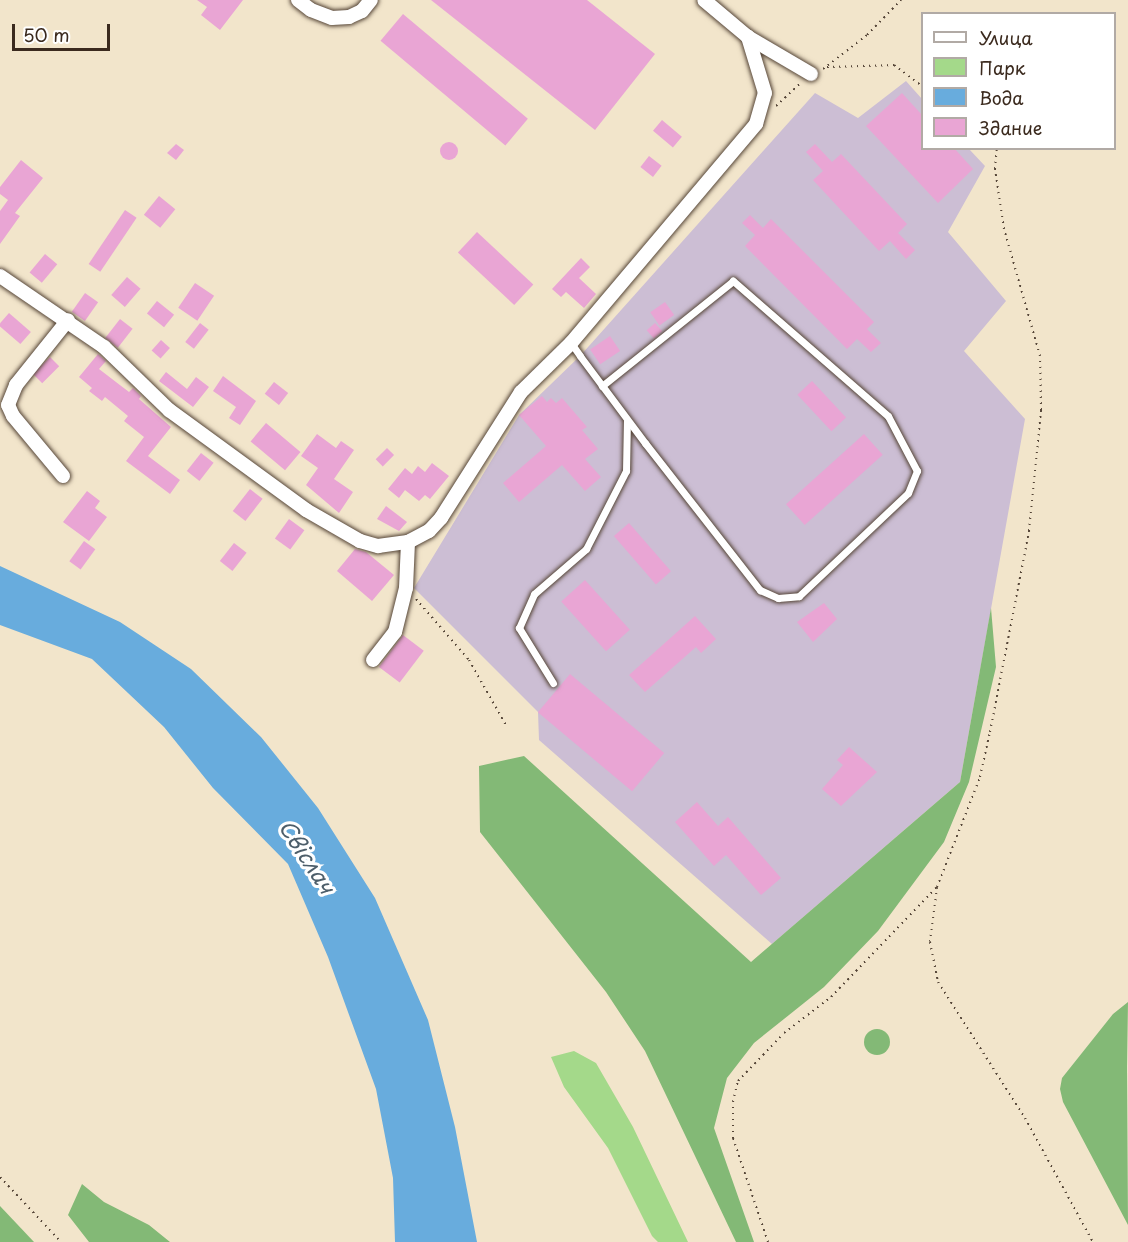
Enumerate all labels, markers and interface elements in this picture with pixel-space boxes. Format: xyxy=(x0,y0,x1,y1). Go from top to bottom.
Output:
scale bar xyxy=(15,12,112,50)
legend xyxy=(921,12,1116,150)
text: 50 m xyxy=(23,21,70,48)
text: Улица xyxy=(979,24,1033,51)
text: Парк xyxy=(979,54,1025,81)
text: Вода xyxy=(979,84,1024,111)
text: Здание xyxy=(979,114,1042,141)
water label: Свіслач xyxy=(274,814,342,898)

